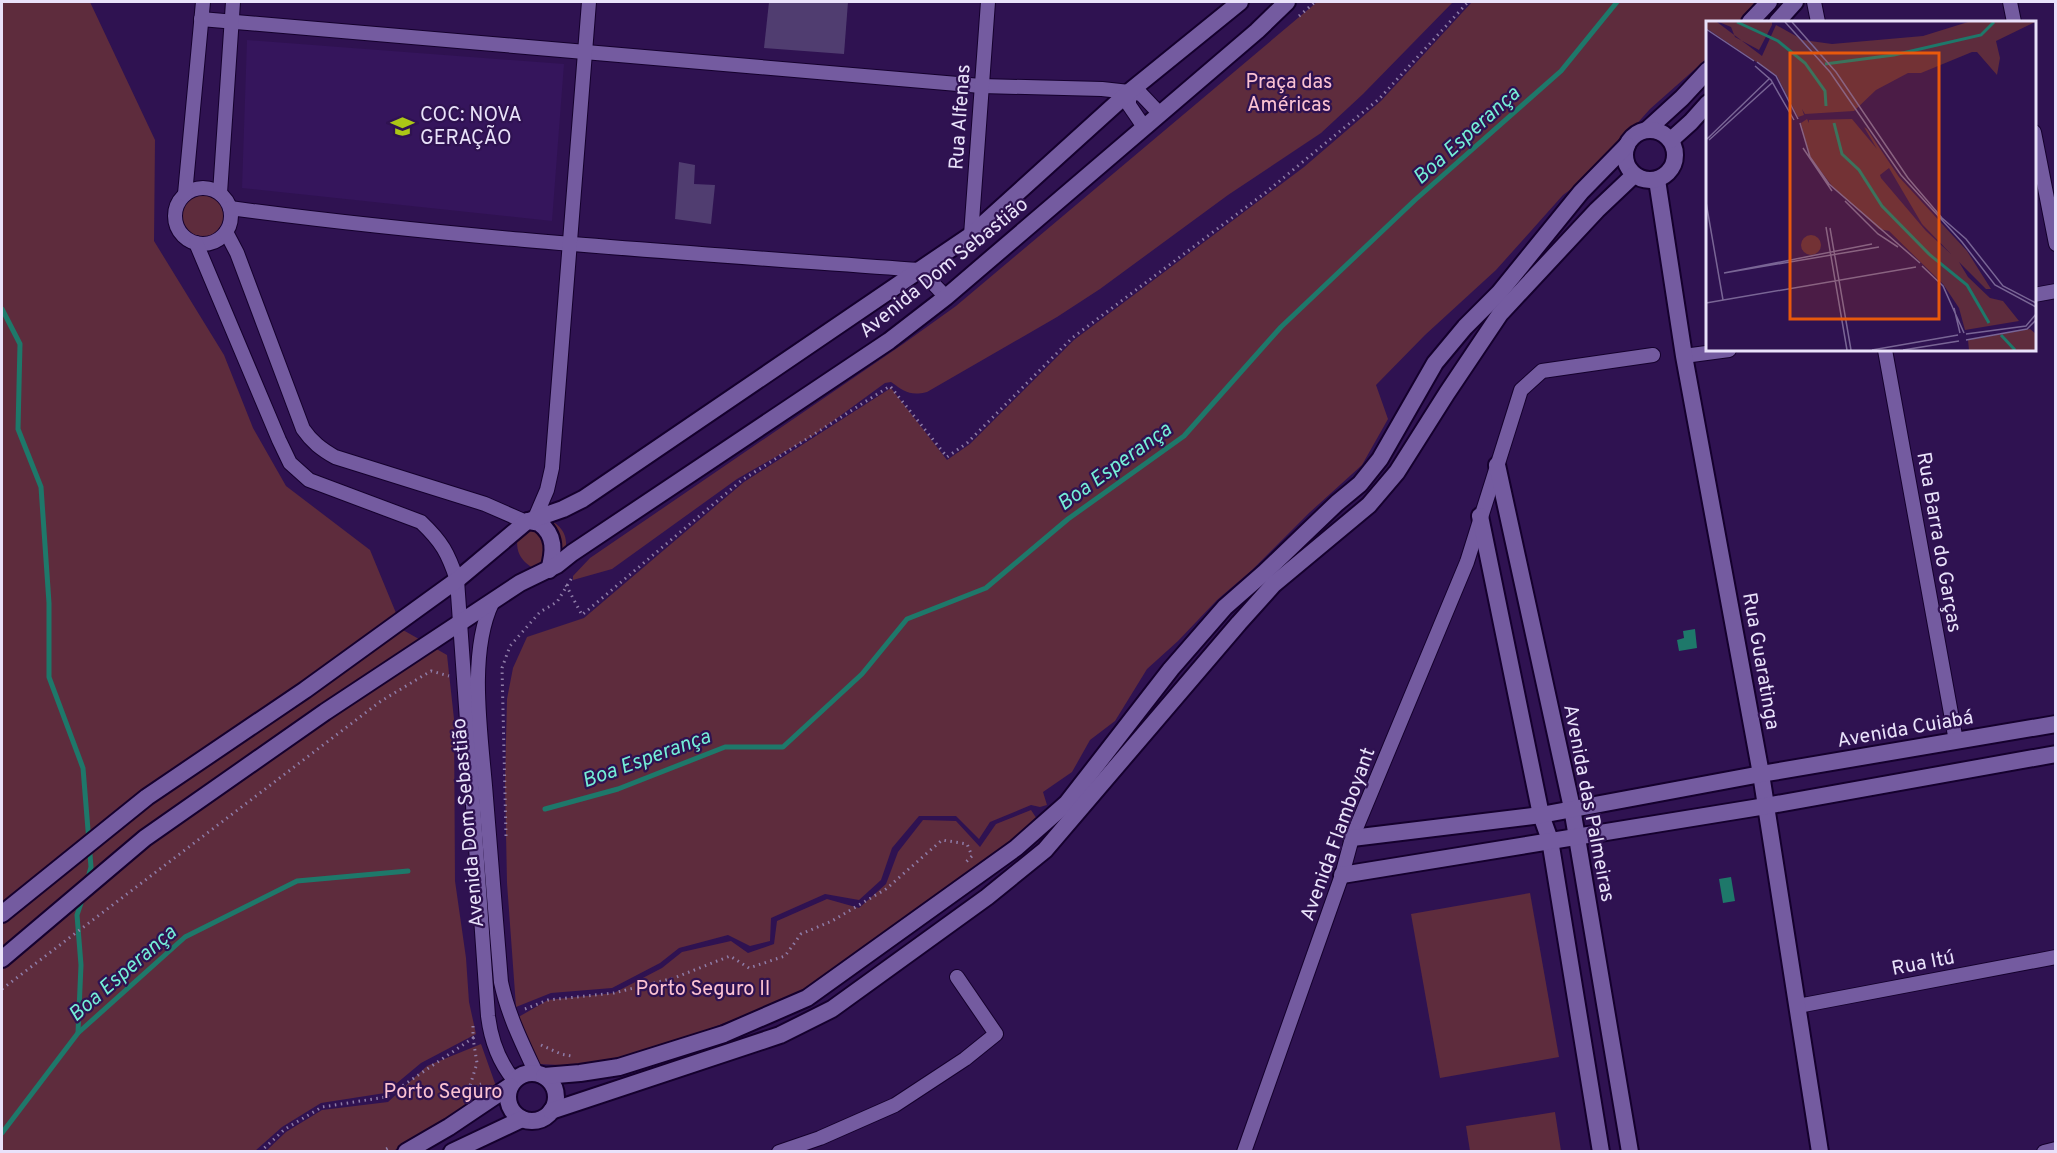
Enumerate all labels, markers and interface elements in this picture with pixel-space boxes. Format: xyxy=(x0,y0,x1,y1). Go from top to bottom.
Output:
inset map xyxy=(1706,21,2036,351)
street label: Rua Alfenas xyxy=(944,63,978,171)
park label: Praça das Américas xyxy=(1246,70,1332,119)
water label: Boa Esperança xyxy=(1408,81,1526,191)
place label: COC: NOVA GERAÇÃO xyxy=(420,103,522,152)
school or university icon: COC: NOVA GERAÇÃO xyxy=(389,113,415,139)
street label: Avenida Dom Sebastião xyxy=(854,192,1034,345)
water label: Boa Esperança xyxy=(1052,417,1177,518)
street label: Rua Barra do Garças xyxy=(1909,450,1967,635)
street label: Rua Guaratinga xyxy=(1735,591,1785,732)
street label: Avenida das Palmeiras xyxy=(1556,702,1620,904)
street label: Avenida Cuiabá xyxy=(1835,705,1976,755)
street label: Avenida Dom Sebastião xyxy=(447,717,491,929)
water label: Boa Esperança xyxy=(579,724,715,795)
street label: Avenida Flamboyant xyxy=(1295,744,1382,925)
water label: Boa Esperança xyxy=(63,920,183,1029)
street label: Rua Itú xyxy=(1890,945,1957,983)
park label: Porto Seguro II xyxy=(636,977,770,1003)
park label: Porto Seguro xyxy=(384,1080,502,1106)

